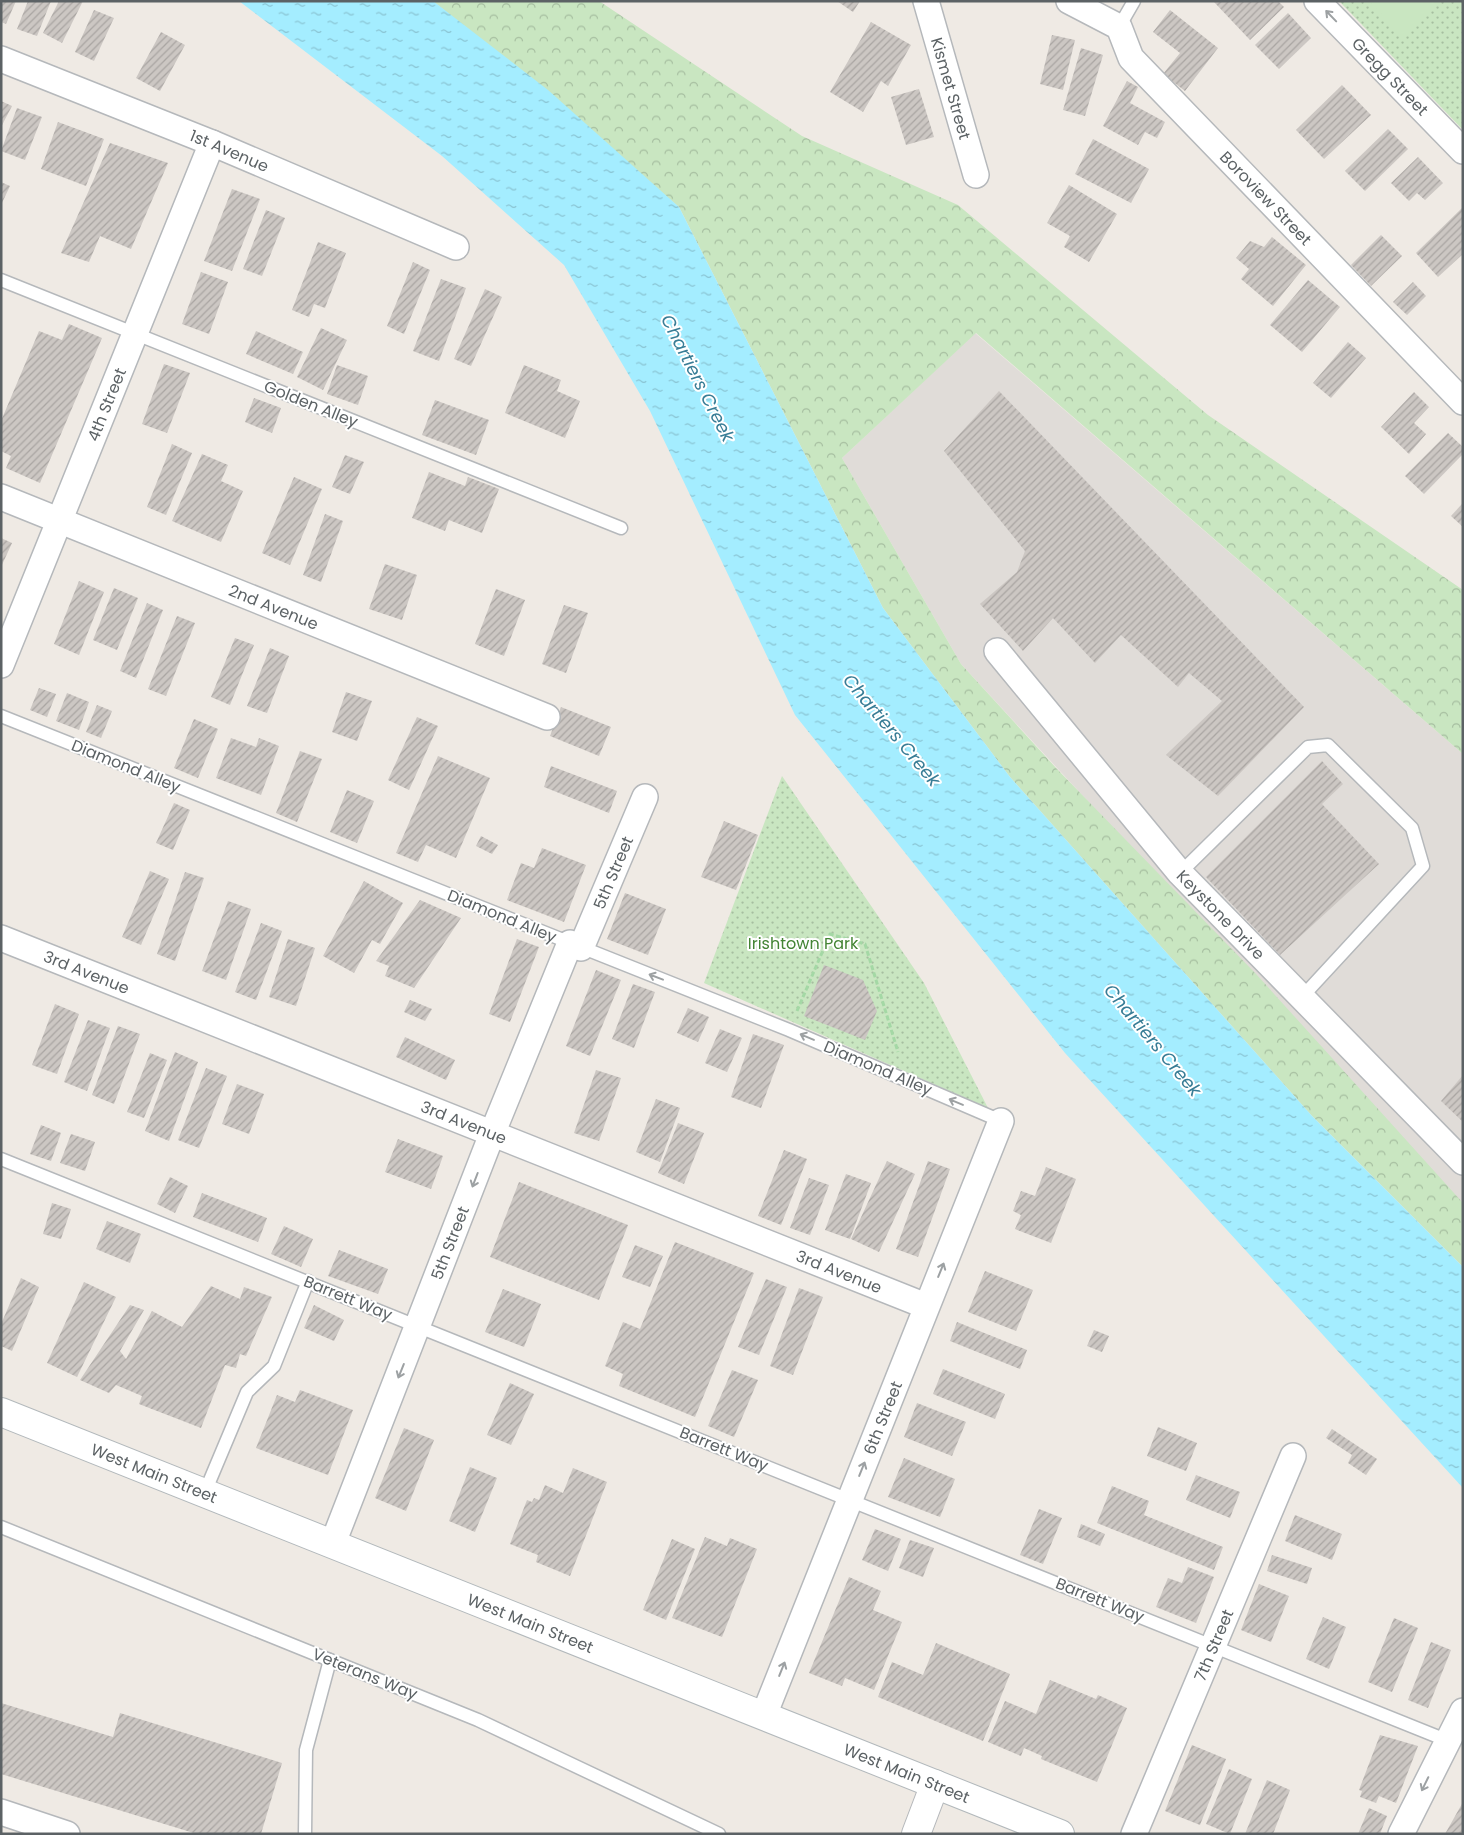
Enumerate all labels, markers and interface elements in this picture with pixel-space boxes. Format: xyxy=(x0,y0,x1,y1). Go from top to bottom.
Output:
one-way arrow xyxy=(1325,10,1337,22)
street label: Gregg Street xyxy=(1347,32,1434,121)
street label: Kismet Street xyxy=(926,35,977,142)
street label: 1st Avenue xyxy=(186,124,272,177)
street label: Boroview Street xyxy=(1215,145,1317,250)
water label: Chartiers Creek xyxy=(655,310,741,447)
street label: 4th Street xyxy=(81,364,132,445)
street label: Golden Alley xyxy=(261,375,361,433)
street label: 2nd Avenue xyxy=(225,579,322,635)
water label: Chartiers Creek xyxy=(837,668,947,792)
street label: Diamond Alley xyxy=(68,734,184,798)
street label: 5th Street xyxy=(587,832,639,913)
street label: Keystone Drive xyxy=(1171,865,1270,965)
street label: Diamond Alley xyxy=(444,884,560,948)
park label: Irishtown Park xyxy=(748,932,859,955)
street label: 3rd Avenue xyxy=(40,945,133,999)
one-way arrow xyxy=(649,972,664,981)
water label: Chartiers Creek xyxy=(1098,978,1208,1102)
one-way arrow xyxy=(800,1032,815,1042)
street label: Diamond Alley xyxy=(820,1035,936,1101)
street label: 3rd Avenue xyxy=(417,1095,510,1150)
one-way arrow xyxy=(949,1096,964,1106)
one-way arrow xyxy=(470,1171,479,1187)
street label: 5th Street xyxy=(425,1203,474,1283)
street label: 3rd Avenue xyxy=(793,1244,886,1299)
one-way arrow xyxy=(937,1263,946,1278)
street label: Barrett Way xyxy=(300,1270,396,1326)
one-way arrow xyxy=(395,1363,405,1378)
street label: 6th Street xyxy=(858,1377,908,1458)
street label: Barrett Way xyxy=(676,1421,772,1477)
street label: West Main Street xyxy=(88,1438,221,1509)
one-way arrow xyxy=(858,1462,867,1477)
street label: Barrett Way xyxy=(1052,1572,1148,1628)
street label: West Main Street xyxy=(464,1588,597,1659)
street label: 7th Street xyxy=(1188,1605,1239,1685)
street label: Veterans Way xyxy=(309,1642,421,1706)
one-way arrow xyxy=(778,1662,787,1677)
street label: West Main Street xyxy=(840,1737,973,1808)
one-way arrow xyxy=(1420,1776,1429,1791)

